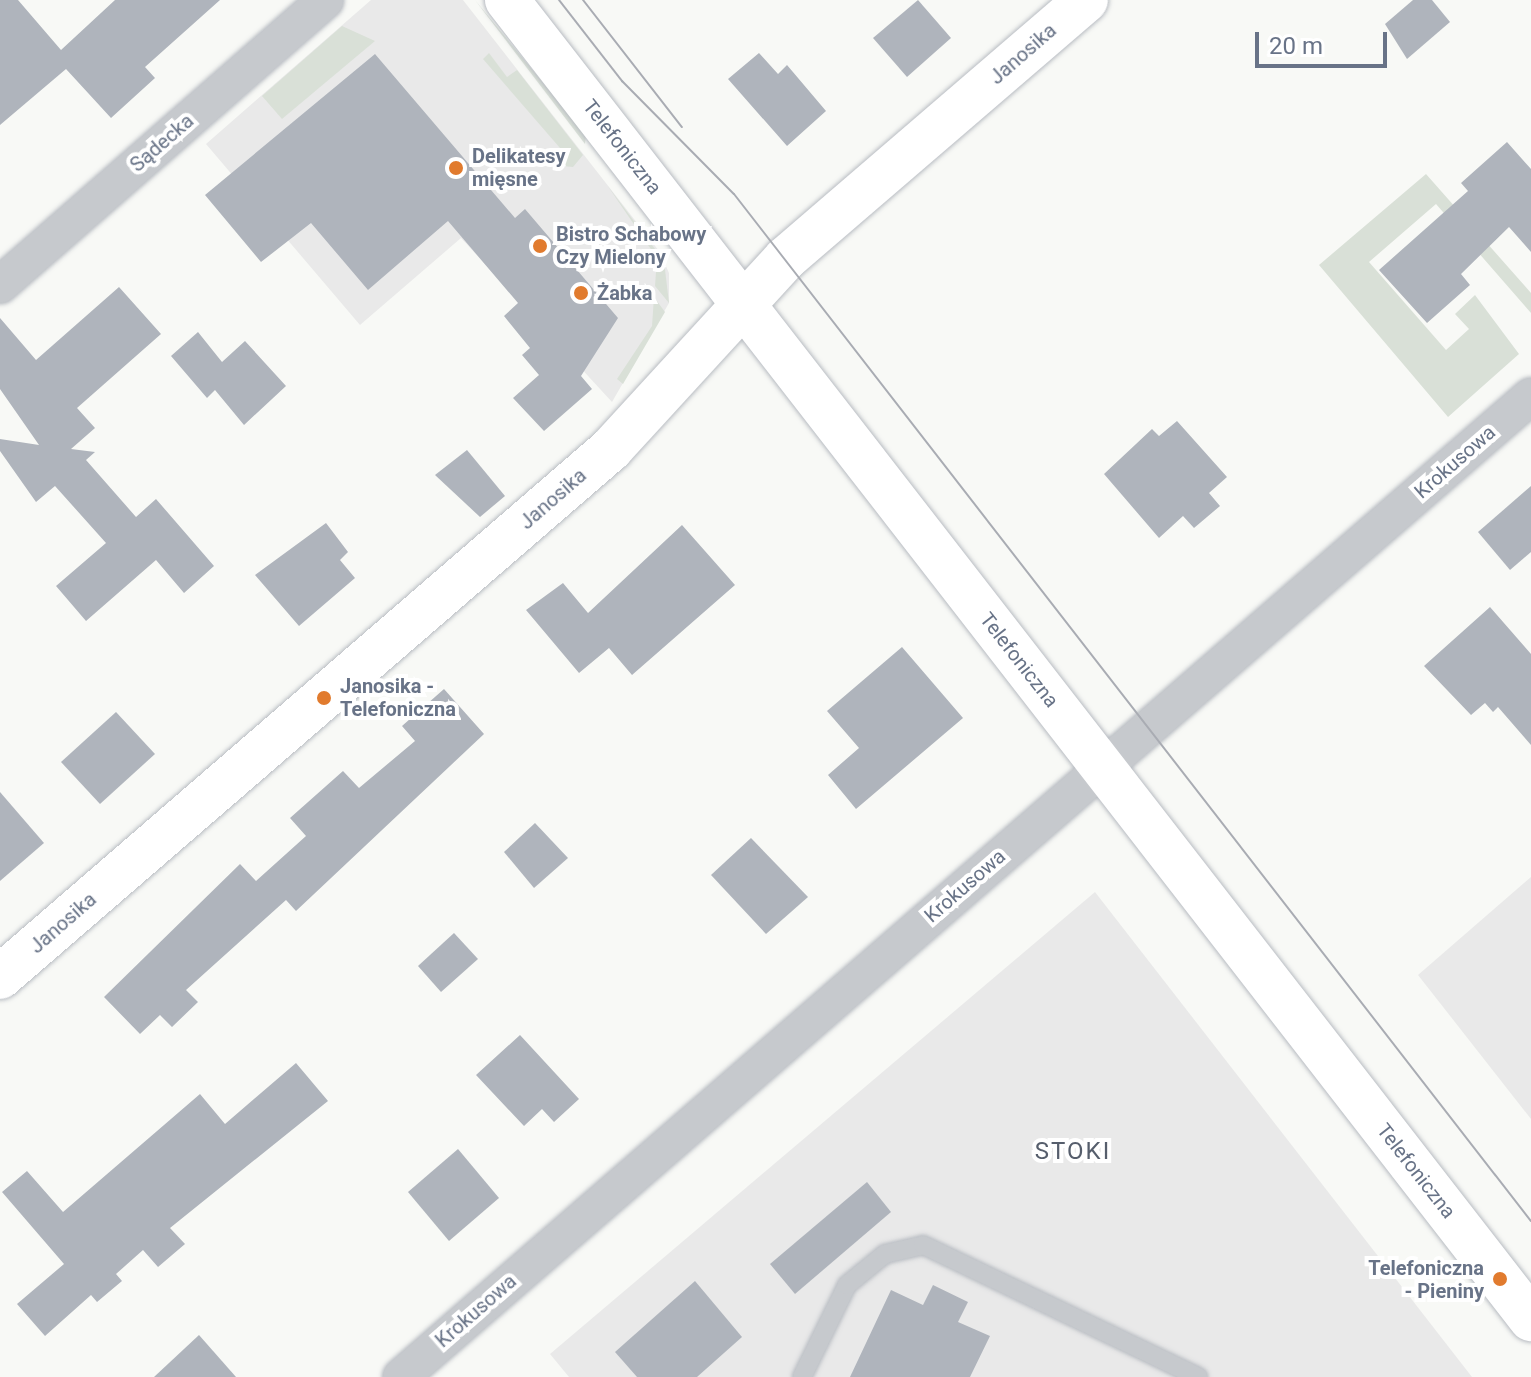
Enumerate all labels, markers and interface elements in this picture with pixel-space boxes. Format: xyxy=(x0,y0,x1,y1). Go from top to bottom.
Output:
scale bar xyxy=(1259,16,1391,66)
street label: Janosika xyxy=(985,19,1061,89)
text: 20 m xyxy=(1269,32,1323,60)
street label: Telefoniczna xyxy=(578,95,666,199)
street label: Sądecka xyxy=(125,109,199,177)
place label: Delikatesy mięsne xyxy=(472,144,566,191)
marker: Delikatesy mięsne xyxy=(447,159,465,177)
place label: Bistro Schabowy Czy Mielony xyxy=(556,222,706,269)
marker: Bistro Schabowy Czy Mielony xyxy=(531,237,549,255)
place label: Żabka xyxy=(597,281,652,305)
marker: Żabka xyxy=(572,284,590,302)
street label: Krokusowa xyxy=(1410,420,1500,504)
street label: Janosika xyxy=(515,464,591,534)
street label: Telefoniczna xyxy=(975,608,1063,712)
place label: Janosika - Telefoniczna xyxy=(340,674,456,721)
marker: Janosika - Telefoniczna xyxy=(315,689,333,707)
street label: Krokusowa xyxy=(920,844,1010,928)
street label: Janosika xyxy=(25,888,101,958)
street label: Telefoniczna xyxy=(1372,1119,1460,1223)
district label: STOKI xyxy=(1035,1138,1111,1166)
place label: Telefoniczna - Pieniny xyxy=(1368,1256,1484,1303)
street label: Krokusowa xyxy=(431,1269,521,1353)
marker: Telefoniczna - Pieniny xyxy=(1491,1270,1509,1288)

